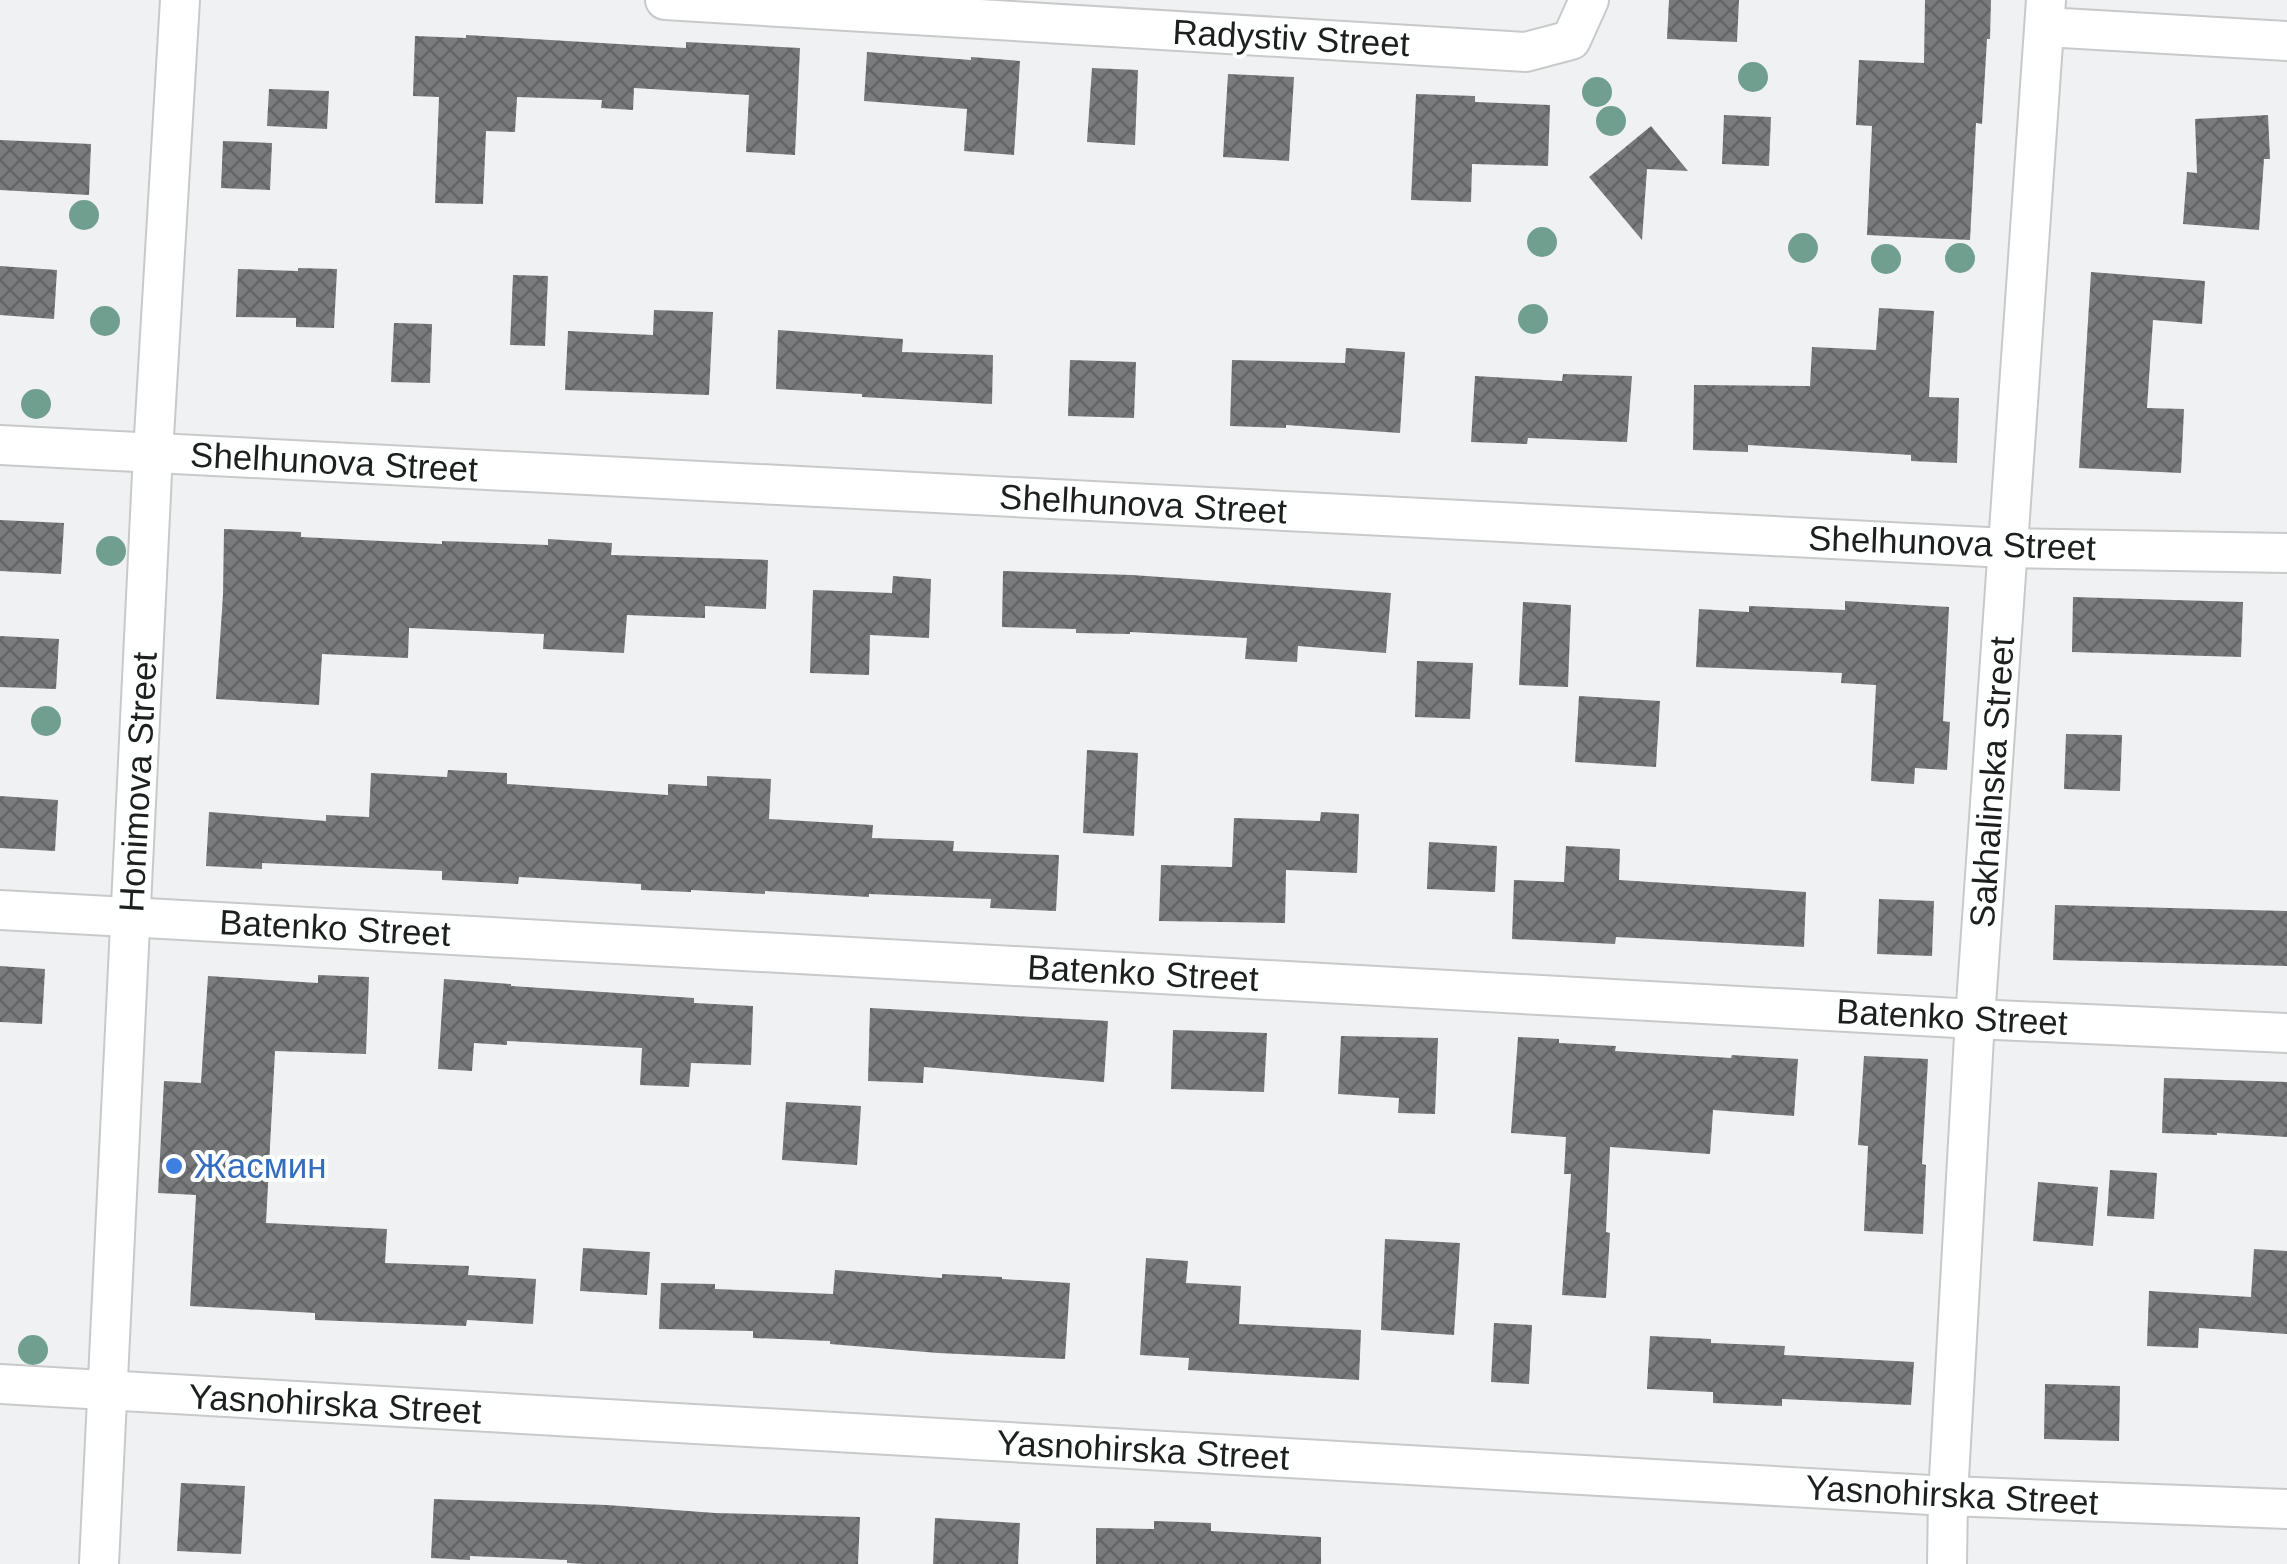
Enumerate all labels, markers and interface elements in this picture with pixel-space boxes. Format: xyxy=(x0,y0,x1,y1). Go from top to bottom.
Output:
street label: Radystiv Street xyxy=(1172,12,1411,63)
street label: Shelhunova Street xyxy=(189,434,479,489)
street label: Shelhunova Street xyxy=(998,476,1288,531)
street label: Shelhunova Street xyxy=(1807,518,2097,567)
street label: Sakhalinska Street xyxy=(1962,635,2021,929)
street label: Honimova Street xyxy=(111,651,164,913)
street label: Batenko Street xyxy=(218,902,452,953)
street label: Batenko Street xyxy=(1026,947,1260,998)
street label: Batenko Street xyxy=(1835,991,2069,1042)
place label: Жасмин xyxy=(194,1146,327,1185)
marker: Жасмин xyxy=(163,1155,185,1177)
street label: Yasnohirska Street xyxy=(188,1376,483,1431)
street label: Yasnohirska Street xyxy=(996,1422,1291,1477)
street label: Yasnohirska Street xyxy=(1805,1467,2100,1522)

